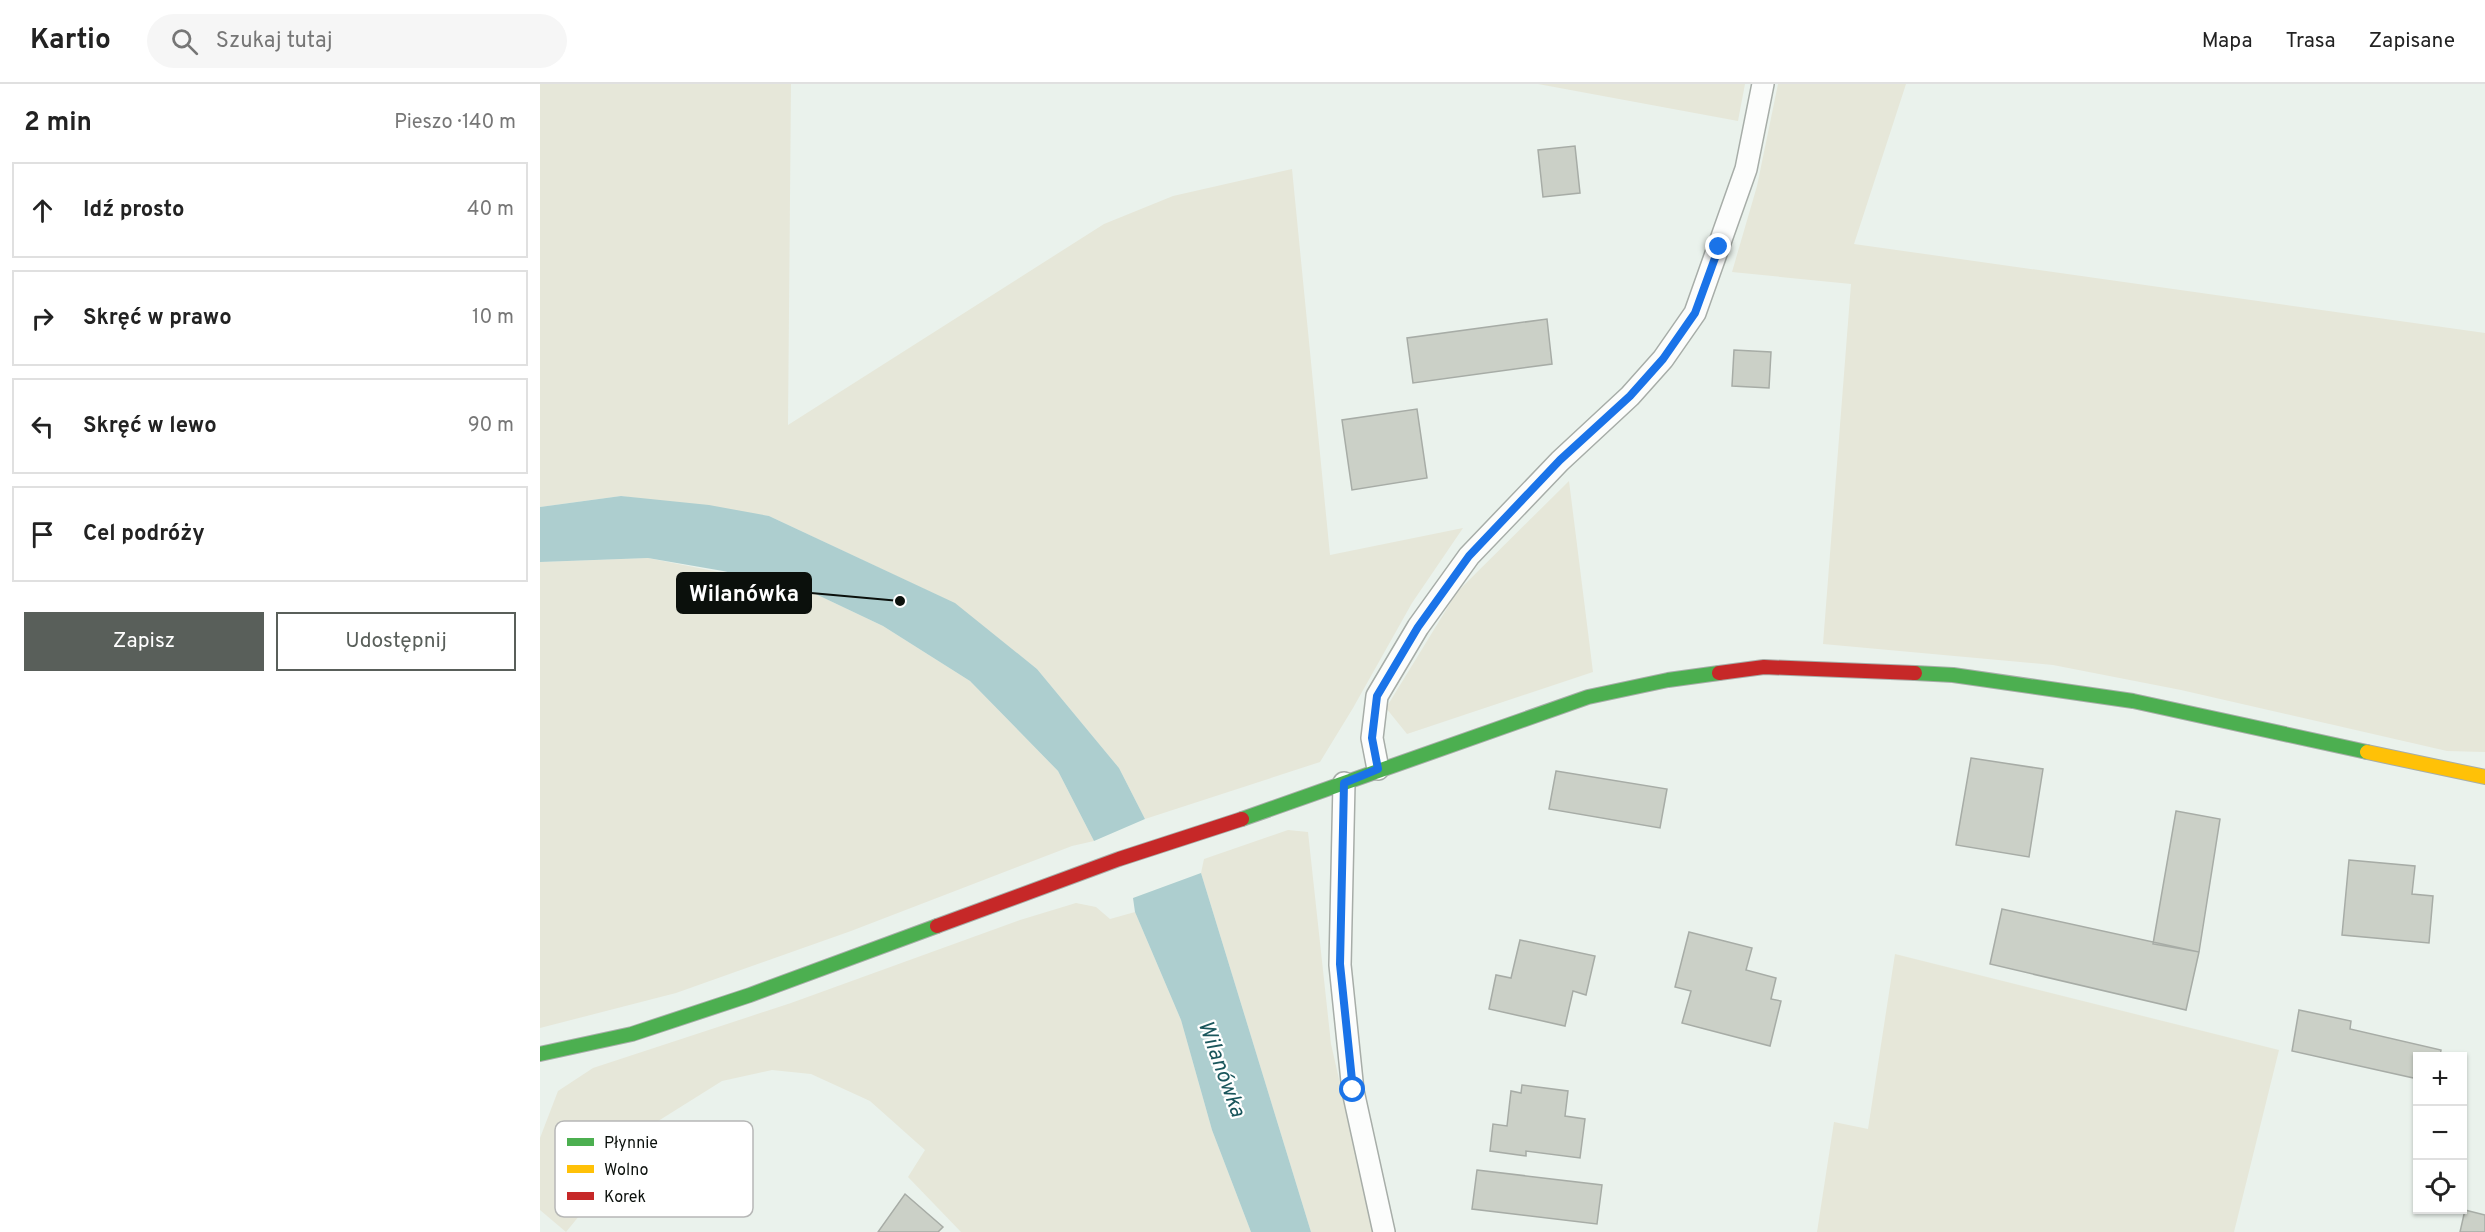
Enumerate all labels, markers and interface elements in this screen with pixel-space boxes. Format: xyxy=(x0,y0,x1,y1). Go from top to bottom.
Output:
search box xyxy=(147,14,567,68)
text: Kartio xyxy=(30,23,111,59)
icon: search xyxy=(168,25,201,58)
text: Szukaj tutaj xyxy=(216,28,333,55)
text: Mapa xyxy=(2202,28,2253,55)
text: Trasa xyxy=(2286,28,2335,55)
text: Zapisane xyxy=(2368,28,2455,55)
text: 2 min xyxy=(24,107,92,140)
text: Pieszo · 140 m xyxy=(394,110,516,136)
icon: ahead xyxy=(26,194,59,227)
text: Idź prosto xyxy=(83,197,185,224)
text: 40 m xyxy=(467,197,514,223)
route end xyxy=(1705,233,1731,259)
icon: right xyxy=(26,302,59,335)
text: Skręć w prawo xyxy=(83,305,232,332)
text: 10 m xyxy=(472,305,514,331)
icon: left xyxy=(26,410,59,443)
text: Skręć w lewo xyxy=(83,413,217,440)
text: 90 m xyxy=(468,413,514,439)
icon: arrive xyxy=(26,518,59,551)
text: Cel podróży xyxy=(83,521,205,548)
callout: Wilanówka xyxy=(677,573,811,613)
text: Wilanówka xyxy=(689,582,799,609)
button: Zapisz xyxy=(24,612,264,671)
button: Udostępnij xyxy=(276,612,516,671)
water label: Wilanówka xyxy=(1191,1017,1251,1121)
map controls xyxy=(2413,1052,2467,1214)
button: + xyxy=(2413,1052,2467,1106)
route start xyxy=(1339,1076,1365,1102)
button: − xyxy=(2413,1106,2467,1160)
legend xyxy=(555,1121,753,1217)
text: Płynnie xyxy=(604,1134,658,1154)
button: locate xyxy=(2413,1160,2467,1214)
text: Wolno xyxy=(604,1161,648,1181)
text: Korek xyxy=(604,1188,646,1208)

